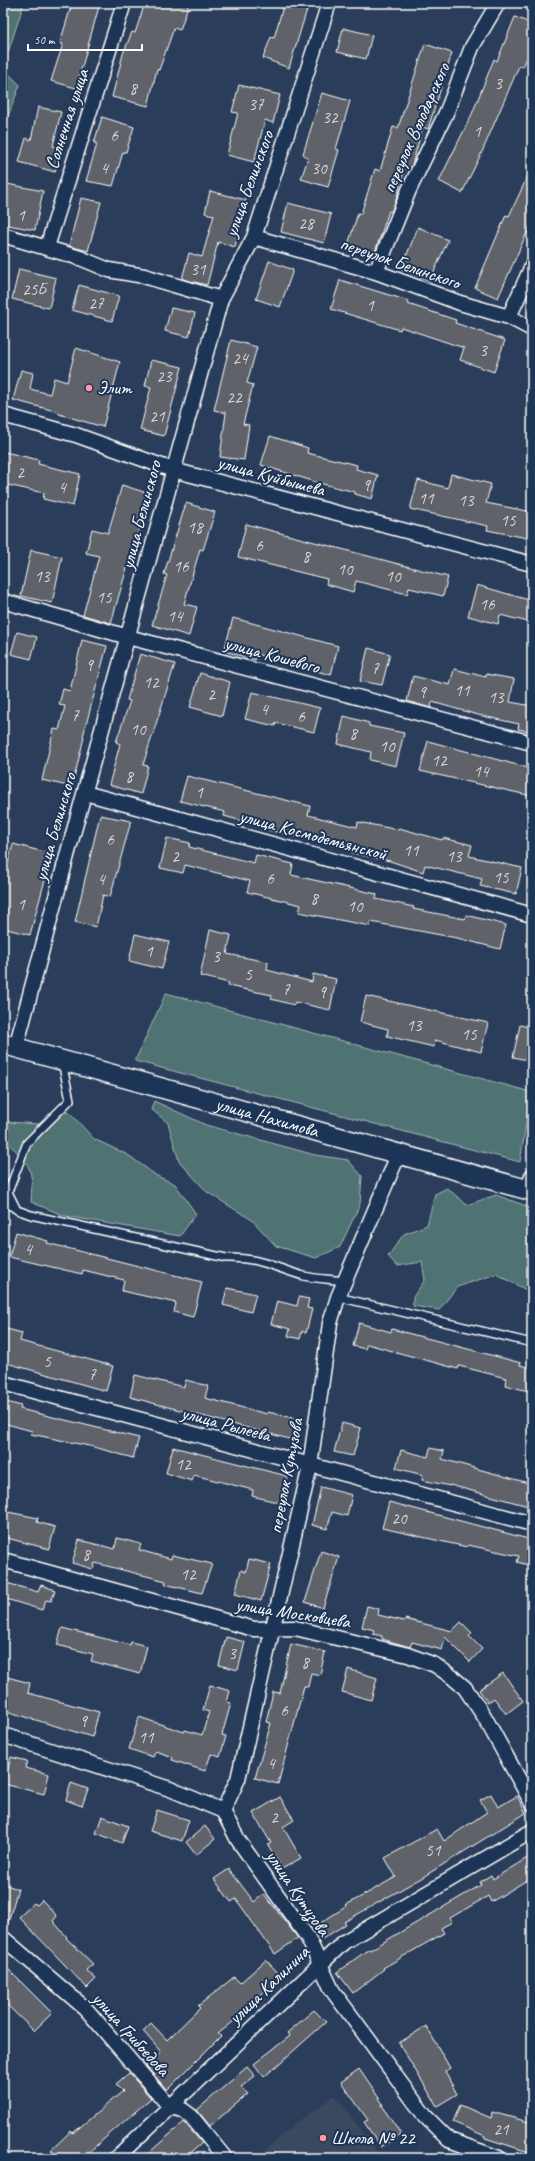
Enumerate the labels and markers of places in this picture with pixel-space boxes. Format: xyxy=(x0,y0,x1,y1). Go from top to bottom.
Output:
place label: Элит xyxy=(97,376,133,400)
marker: Элит xyxy=(84,383,94,393)
place label: Школа № 22 xyxy=(331,2126,416,2150)
marker: Школа № 22 xyxy=(318,2133,328,2143)

